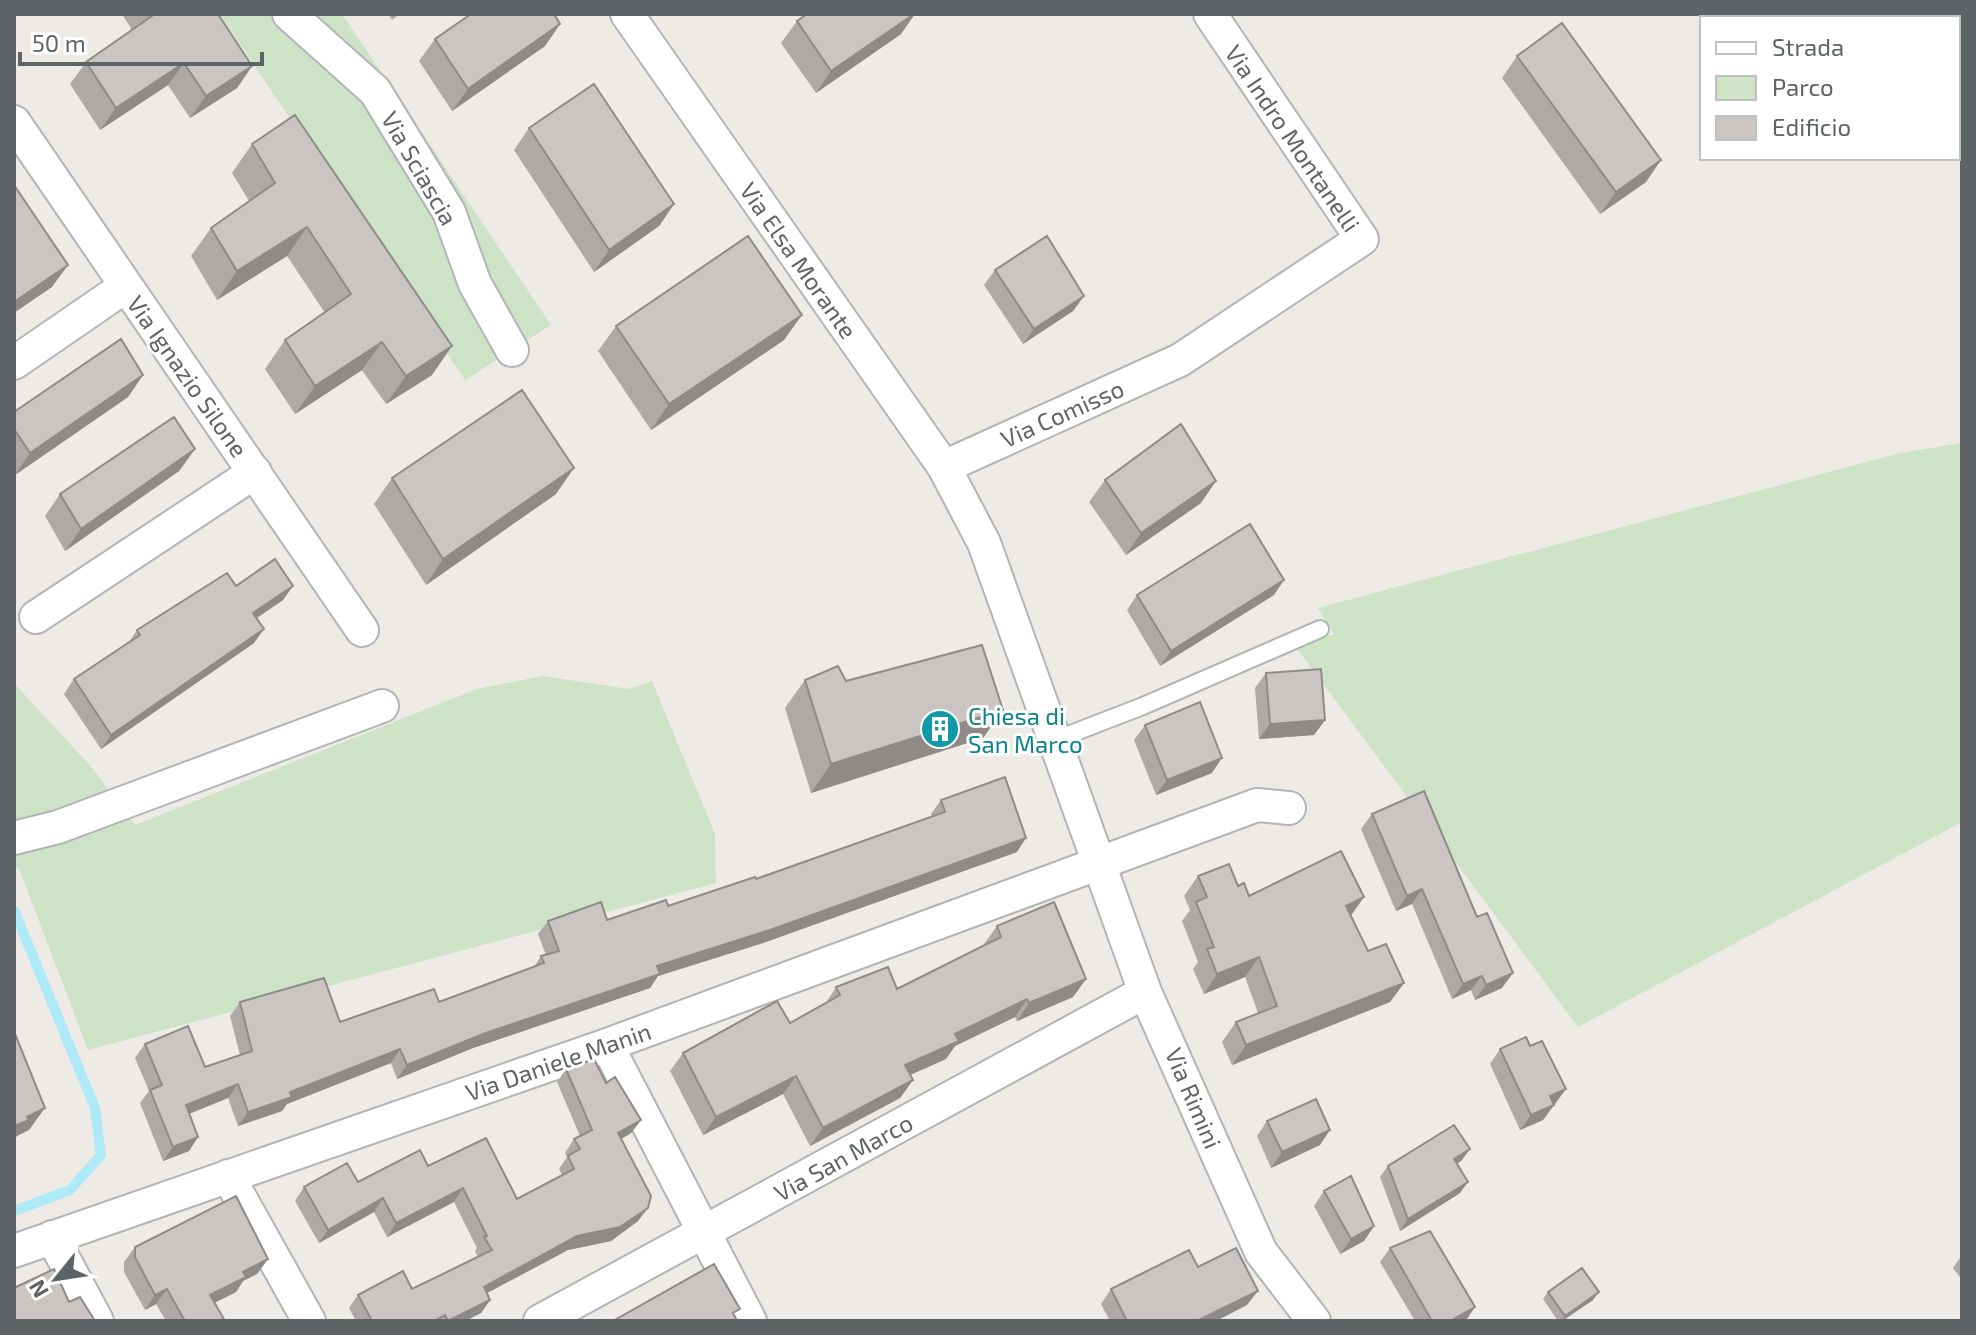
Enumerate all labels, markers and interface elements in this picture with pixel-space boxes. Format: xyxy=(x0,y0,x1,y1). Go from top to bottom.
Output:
scale bar xyxy=(20,16,262,66)
legend xyxy=(1700,16,1960,160)
text: 50 m xyxy=(32,28,86,57)
text: Strada xyxy=(1772,32,1844,61)
street label: Via Indro Montanelli xyxy=(1220,39,1366,237)
text: Parco xyxy=(1772,72,1834,101)
street label: Via Sciascia xyxy=(376,106,464,230)
text: Edificio xyxy=(1772,112,1851,141)
street label: Via Elsa Morante xyxy=(734,176,864,344)
street label: Via Ignazio Silone xyxy=(122,290,254,462)
street label: Via Comisso xyxy=(996,373,1128,453)
place label: Chiesa di San Marco xyxy=(968,701,1083,758)
building icon: Chiesa di San Marco xyxy=(919,708,961,750)
street label: Via Daniele Manin xyxy=(461,1016,655,1106)
street label: Via Rimini xyxy=(1160,1043,1228,1153)
street label: Via San Marco xyxy=(769,1107,917,1207)
north arrow xyxy=(16,1239,96,1319)
text: N xyxy=(23,1276,53,1303)

